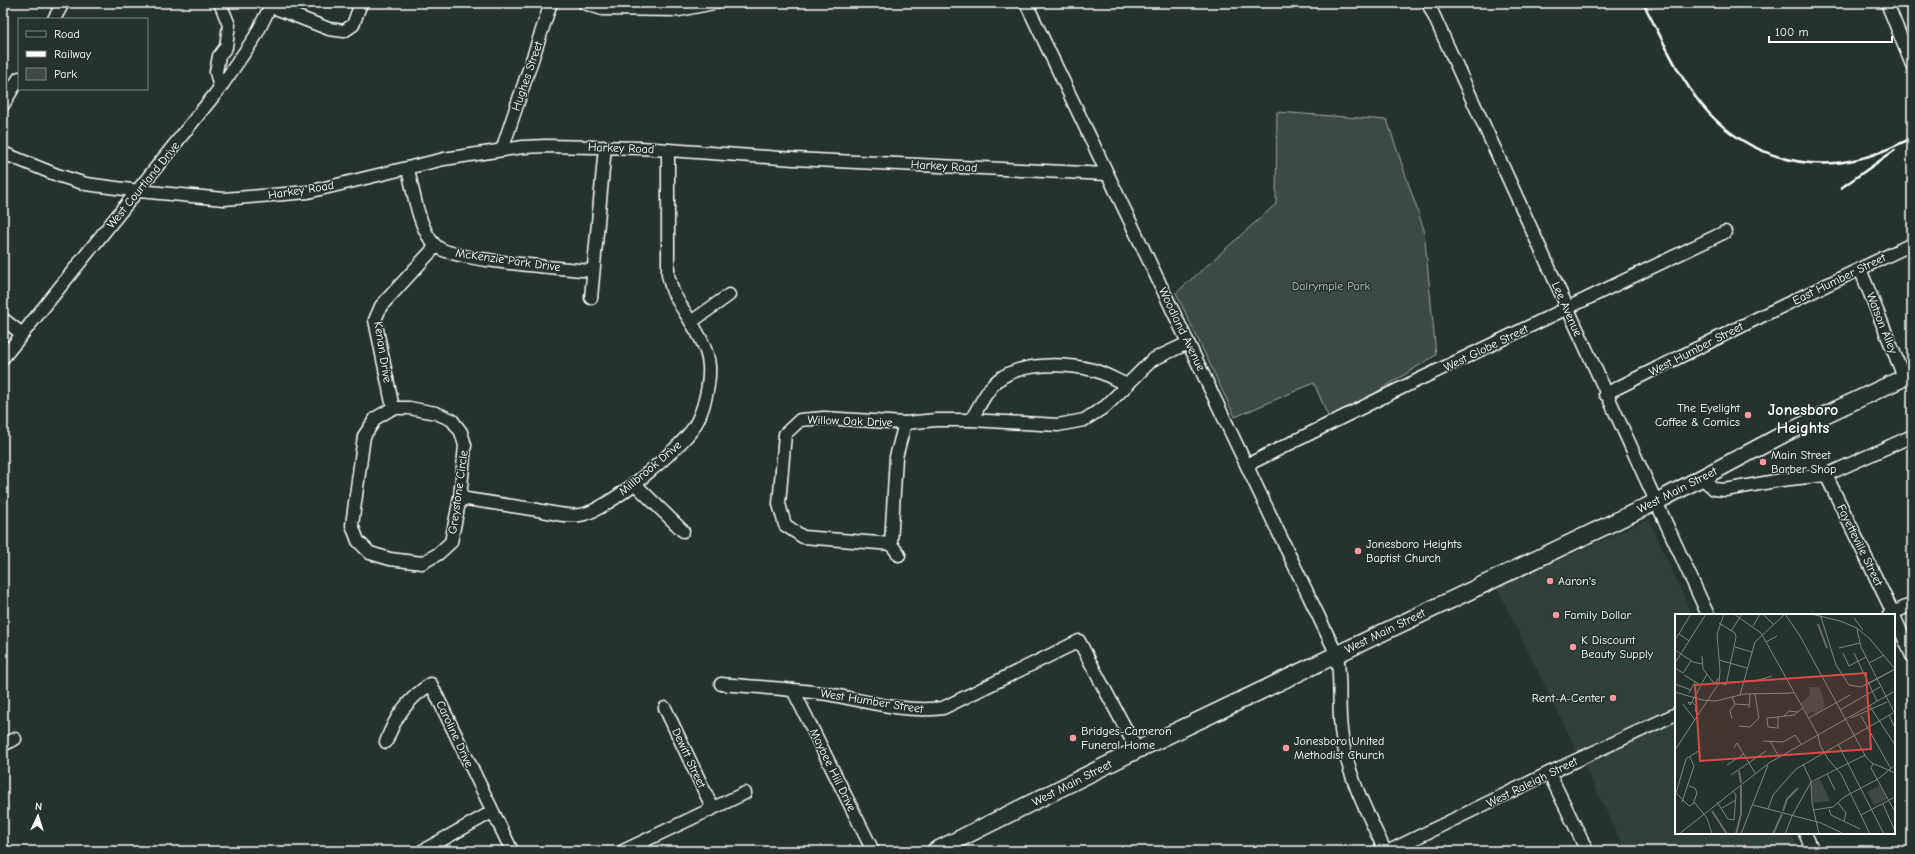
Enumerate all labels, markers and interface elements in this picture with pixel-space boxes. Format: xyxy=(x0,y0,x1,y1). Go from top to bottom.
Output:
legend xyxy=(18,18,148,90)
scale bar xyxy=(1769,18,1892,44)
text: 100 m xyxy=(1775,25,1808,39)
text: Road xyxy=(54,27,80,41)
street label: Hughes Street xyxy=(509,39,546,113)
text: Railway xyxy=(54,47,92,61)
text: Park xyxy=(54,67,77,81)
street label: West Courtland Drive xyxy=(104,139,182,231)
street label: Harkey Road xyxy=(588,140,654,156)
street label: Harkey Road xyxy=(910,157,978,175)
street label: Harkey Road xyxy=(267,178,335,202)
street label: McKenzie Park Drive xyxy=(455,246,561,274)
street label: East Humber Street xyxy=(1790,250,1888,308)
park label: Dalrymple Park xyxy=(1292,279,1370,293)
street label: Lee Avenue xyxy=(1549,279,1585,339)
street label: Woodland Avenue xyxy=(1156,285,1208,373)
street label: Watson Alley xyxy=(1863,290,1901,356)
street label: West Humber Street xyxy=(1646,319,1746,379)
street label: Kenan Drive xyxy=(371,320,395,384)
street label: West Globe Street xyxy=(1442,321,1531,374)
place label: The Eyelight Coffee & Comics xyxy=(1655,401,1741,429)
district label: Jonesboro Heights xyxy=(1768,401,1838,437)
marker: The Eyelight Coffee & Comics xyxy=(1743,410,1753,420)
street label: Willow Oak Drive xyxy=(807,413,893,429)
street label: Millbrook Drive xyxy=(616,438,684,498)
place label: Main Street Barber Shop xyxy=(1771,448,1836,476)
street label: Greystone Circle xyxy=(445,449,471,535)
marker: Main Street Barber Shop xyxy=(1758,457,1768,467)
street label: West Main Street xyxy=(1635,464,1720,516)
street label: Fayetteville Street xyxy=(1834,502,1886,589)
place label: Jonesboro Heights Baptist Church xyxy=(1366,537,1462,565)
marker: Jonesboro Heights Baptist Church xyxy=(1353,546,1363,556)
place label: Aaron's xyxy=(1558,574,1596,588)
marker: Aaron's xyxy=(1545,576,1555,586)
street label: West Main Street xyxy=(1343,605,1428,657)
place label: Family Dollar xyxy=(1564,608,1631,622)
marker: Family Dollar xyxy=(1551,610,1561,620)
inset map xyxy=(1675,614,1895,834)
place label: K Discount Beauty Supply xyxy=(1581,633,1654,661)
marker: K Discount Beauty Supply xyxy=(1568,642,1578,652)
street label: West Humber Street xyxy=(820,686,925,716)
place label: Rent-A-Center xyxy=(1532,691,1605,705)
marker: Rent-A-Center xyxy=(1608,693,1618,703)
street label: Caroline Drive xyxy=(433,698,477,770)
place label: Bridges-Cameron Funeral Home xyxy=(1081,724,1172,752)
street label: Dewitt Street xyxy=(669,726,709,791)
street label: Maybee Hill Drive xyxy=(807,726,859,814)
marker: Bridges-Cameron Funeral Home xyxy=(1068,733,1078,743)
place label: Jonesboro United Methodist Church xyxy=(1294,734,1384,762)
marker: Jonesboro United Methodist Church xyxy=(1281,743,1291,753)
street label: West Raleigh Street xyxy=(1484,754,1580,810)
street label: West Main Street xyxy=(1030,757,1115,809)
north arrow xyxy=(18,796,58,836)
text: N xyxy=(35,800,43,813)

